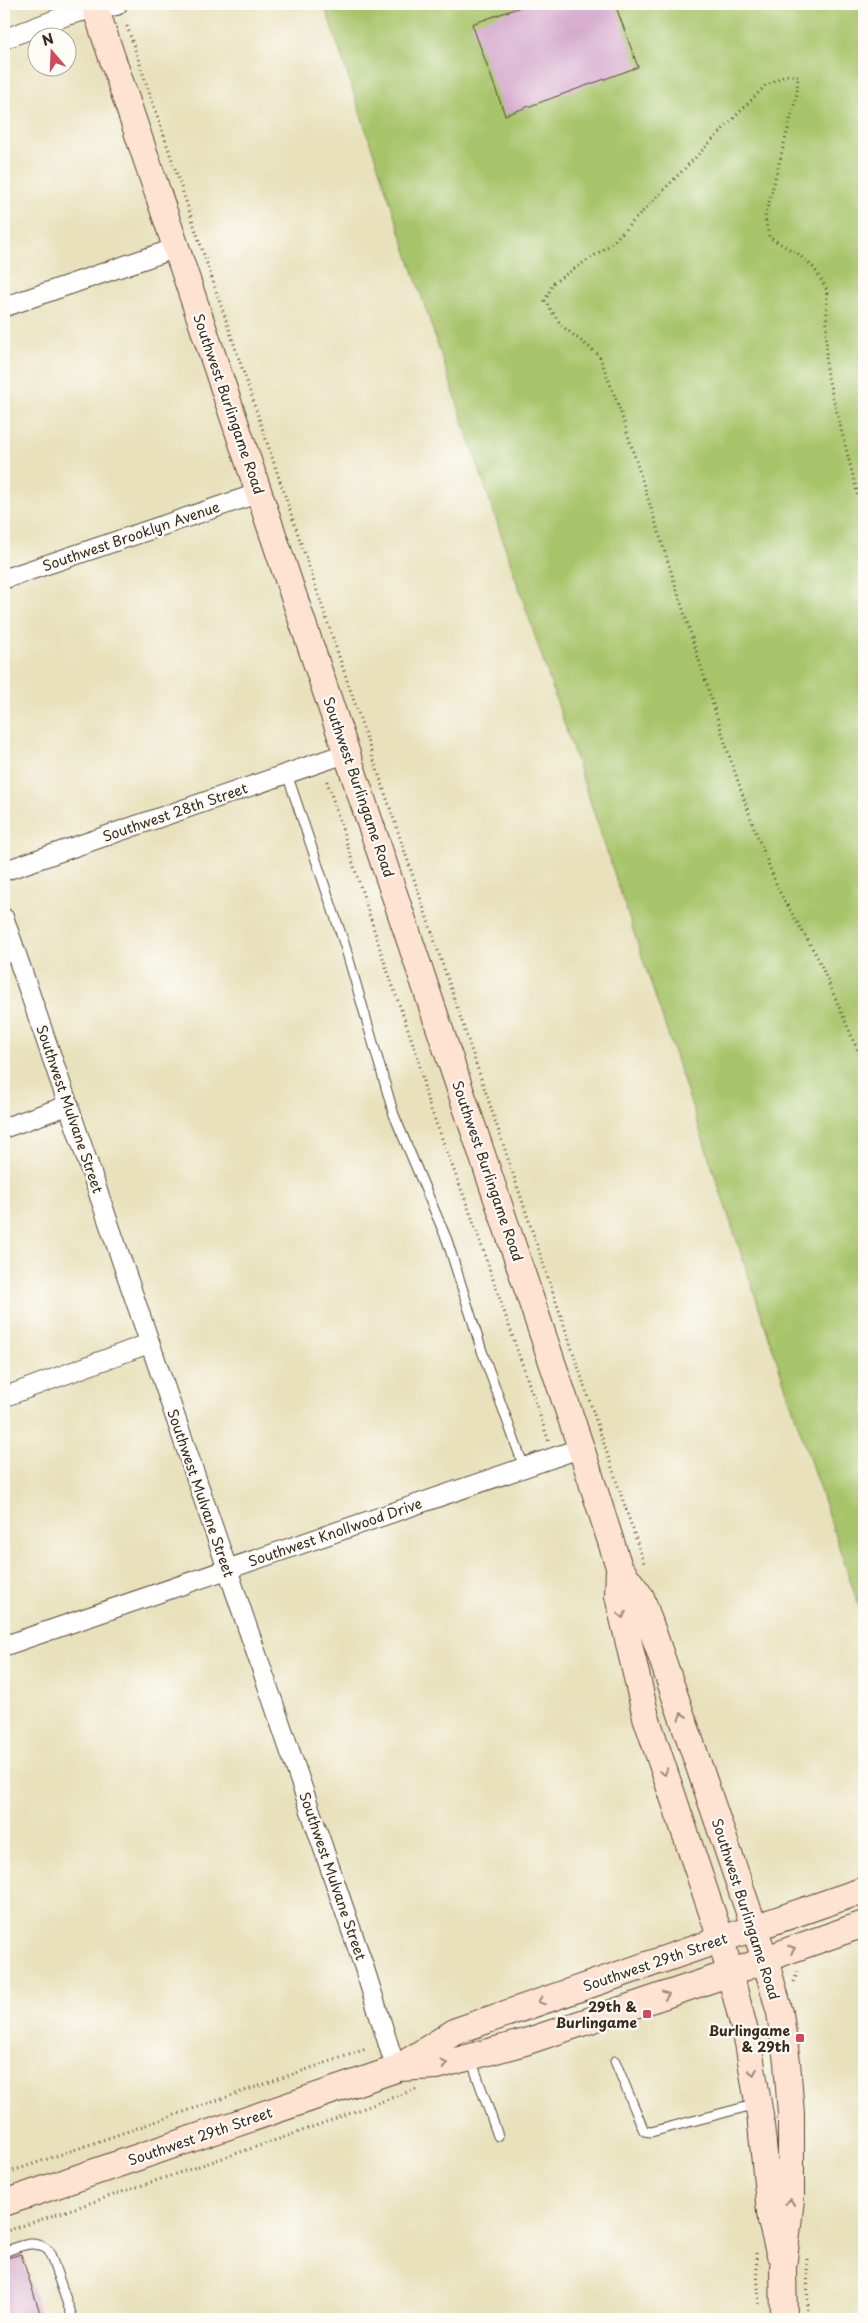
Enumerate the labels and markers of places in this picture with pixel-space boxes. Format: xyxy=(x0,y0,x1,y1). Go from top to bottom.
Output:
place label: 29th & Burlingame xyxy=(556,1996,638,2033)
marker: 29th & Burlingame xyxy=(641,2008,653,2020)
place label: Burlingame & 29th xyxy=(709,2020,790,2057)
marker: Burlingame & 29th xyxy=(794,2032,806,2044)

